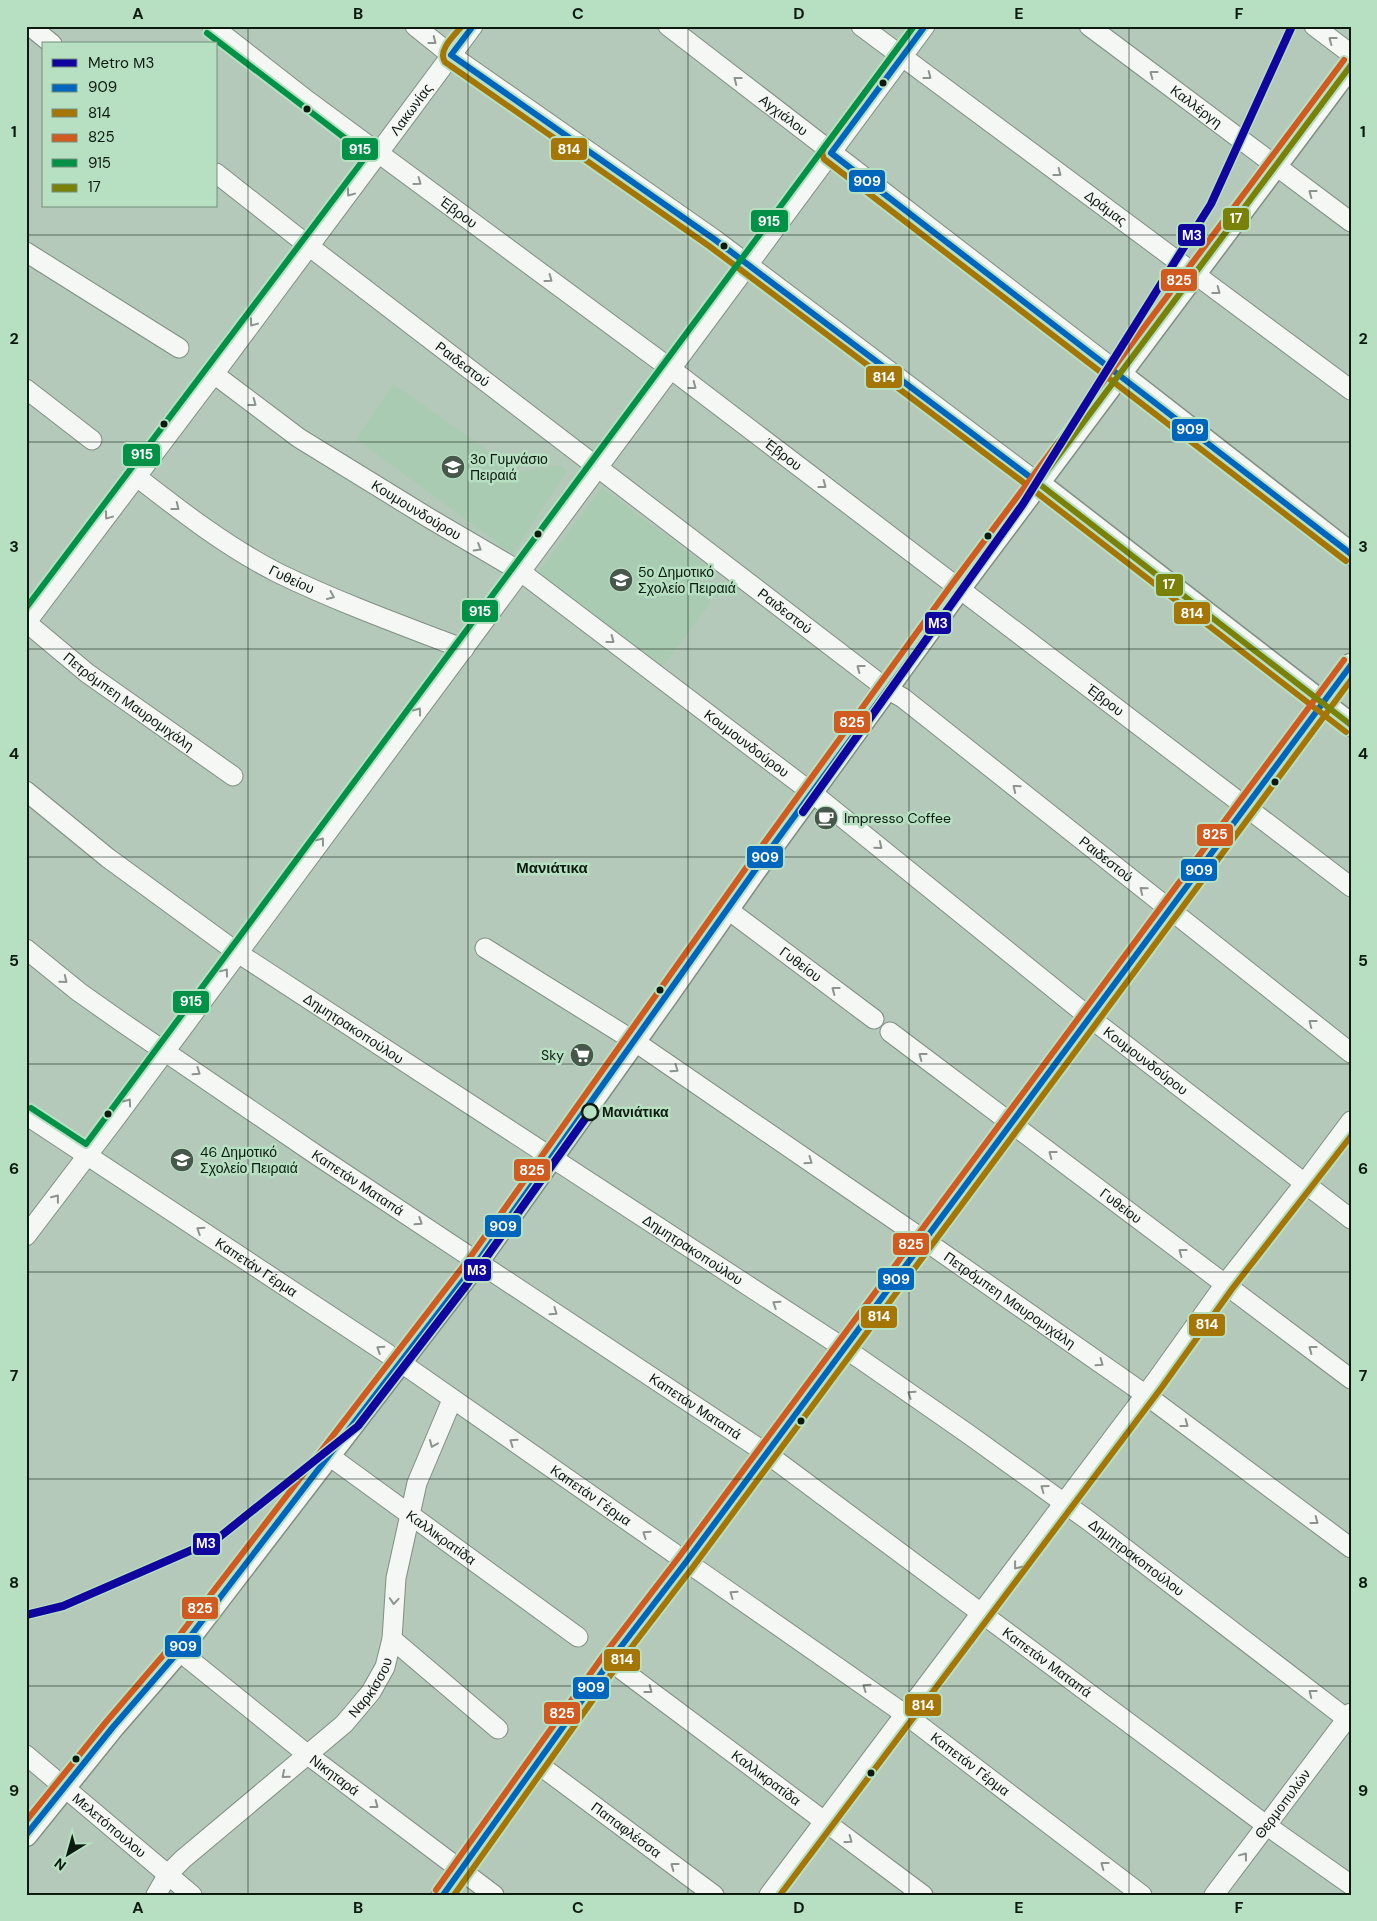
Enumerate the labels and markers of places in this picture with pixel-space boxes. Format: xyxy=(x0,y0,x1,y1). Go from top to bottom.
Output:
unlabelled marker xyxy=(878,78,888,88)
unlabelled marker xyxy=(302,104,312,114)
unlabelled marker xyxy=(719,241,729,251)
unlabelled marker xyxy=(159,419,169,429)
place label: 3ο Γυμνάσιο Πειραιά xyxy=(470,450,548,484)
school or university icon: 3ο Γυμνάσιο Πειραιά xyxy=(440,454,466,480)
unlabelled marker xyxy=(533,529,543,539)
unlabelled marker xyxy=(983,531,993,541)
place label: 5ο Δημοτικό Σχολείο Πειραιά xyxy=(638,563,736,597)
school or university icon: 5ο Δημοτικό Σχολείο Πειραιά xyxy=(608,567,634,593)
unlabelled marker xyxy=(1270,777,1280,787)
cafe icon: Impresso Coffee xyxy=(813,805,839,831)
place label: Impresso Coffee xyxy=(844,809,951,827)
unlabelled marker xyxy=(655,985,665,995)
supermarket icon: Sky xyxy=(569,1042,595,1068)
place label: Sky xyxy=(541,1046,564,1064)
marker: Μανιάτικα xyxy=(581,1103,599,1121)
place label: Μανιάτικα xyxy=(602,1103,669,1121)
unlabelled marker xyxy=(103,1109,113,1119)
place label: 46 Δημοτικό Σχολείο Πειραιά xyxy=(200,1143,298,1177)
school or university icon: 46 Δημοτικό Σχολείο Πειραιά xyxy=(169,1147,195,1173)
unlabelled marker xyxy=(796,1416,806,1426)
unlabelled marker xyxy=(71,1754,81,1764)
unlabelled marker xyxy=(866,1768,876,1778)

